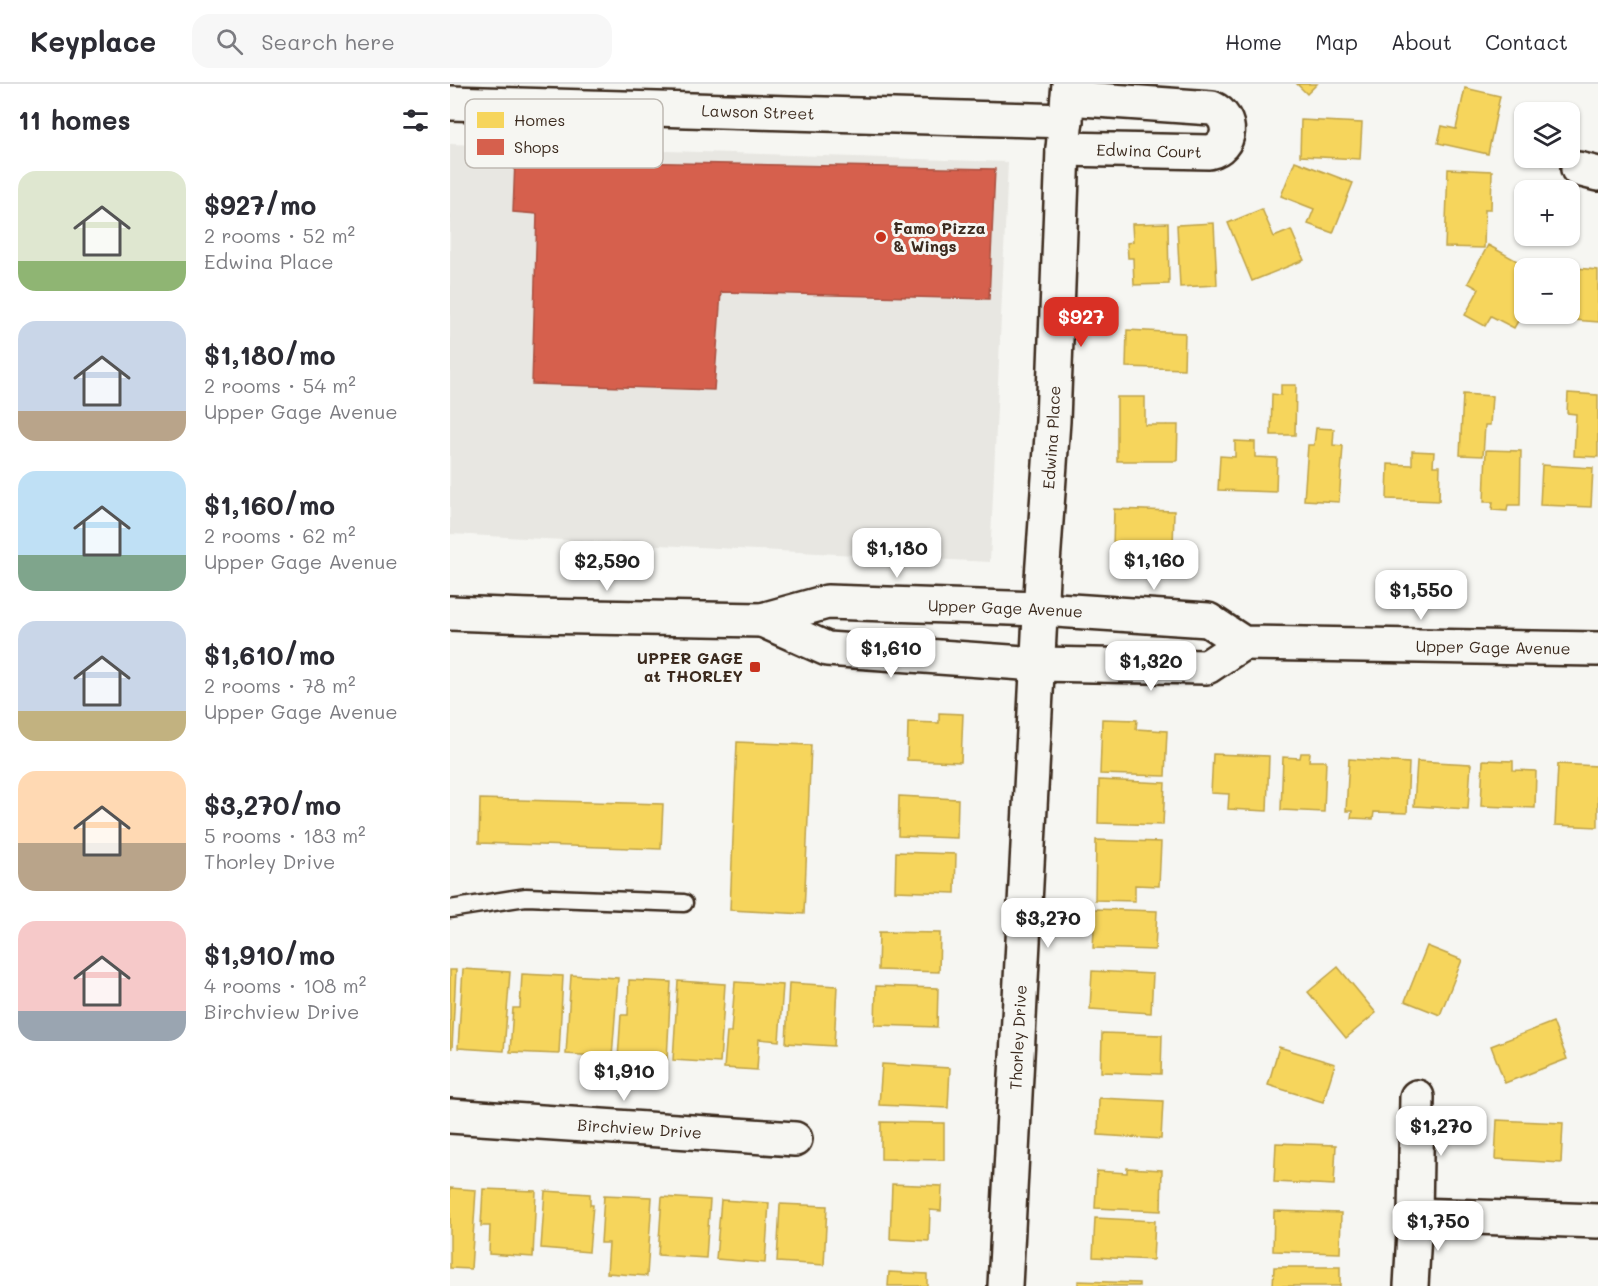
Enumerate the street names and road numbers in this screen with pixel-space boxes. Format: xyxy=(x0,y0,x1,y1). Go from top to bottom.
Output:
street label: Lawson Street xyxy=(701,99,815,124)
street label: Edwina Court xyxy=(1096,139,1202,162)
street label: Edwina Place xyxy=(1037,385,1064,490)
street label: Upper Gage Avenue xyxy=(928,594,1084,622)
street label: Upper Gage Avenue xyxy=(1415,635,1571,659)
street label: Thorley Drive xyxy=(1004,984,1031,1090)
street label: Birchview Drive xyxy=(577,1114,702,1143)

